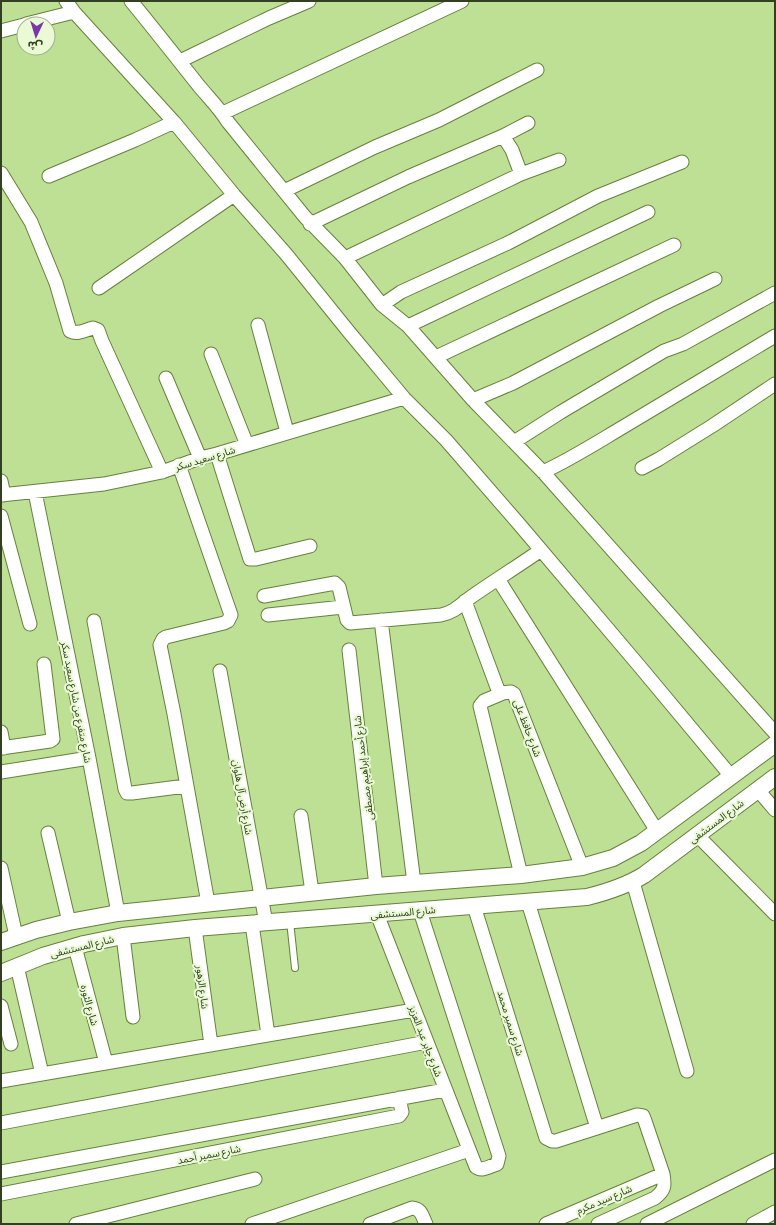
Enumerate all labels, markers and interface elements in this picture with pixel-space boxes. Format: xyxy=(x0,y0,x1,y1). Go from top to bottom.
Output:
north arrow xyxy=(16,16,56,56)
text: ش xyxy=(27,38,43,55)
street label: شارع سعيد سكر xyxy=(172,441,237,475)
street label: شارع متفرع من شارع سعيد سكر xyxy=(57,639,97,764)
street label: شارع حافظ على xyxy=(510,697,546,759)
street label: شارع أحمد إبراهيم مصطفى xyxy=(349,715,377,821)
street label: شارع أرض آل هلوان xyxy=(228,758,258,836)
street label: شارع المستشفى xyxy=(685,795,747,847)
street label: شارع المستشفى xyxy=(370,901,436,923)
street label: شارع المستشفى xyxy=(48,930,116,962)
street label: شارع الزهور xyxy=(192,963,214,1010)
street label: شارع الثوره xyxy=(77,983,103,1028)
street label: شارع سمير محمد xyxy=(493,988,529,1058)
street label: شارع جابر عبد العزيز xyxy=(405,1002,447,1079)
street label: شارع سمير أحمد xyxy=(176,1140,242,1168)
street label: شارع سيد مكرم xyxy=(574,1180,635,1219)

